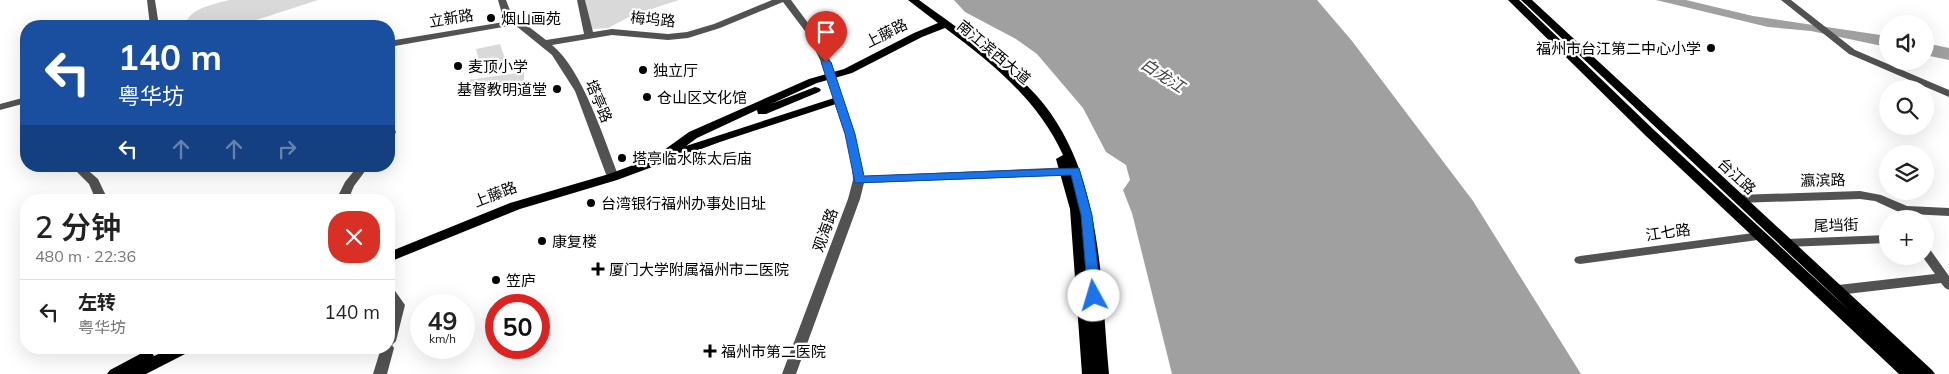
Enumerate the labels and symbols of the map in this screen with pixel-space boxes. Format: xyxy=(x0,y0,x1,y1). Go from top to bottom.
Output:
street label: 立新路 xyxy=(427,5,475,31)
street label: 梅坞路 xyxy=(630,8,676,30)
place label: 烟山画苑 xyxy=(501,9,561,28)
pin xyxy=(805,11,847,62)
marker: 烟山画苑 xyxy=(485,12,497,24)
street label: 上藤路 xyxy=(862,14,910,52)
street label: 南江滨西大道 xyxy=(953,16,1035,88)
place label: 福州市台江第二中心小学 xyxy=(1536,39,1701,58)
marker: 福州市台江第二中心小学 xyxy=(1705,42,1717,54)
water label: 白龙江 xyxy=(1137,54,1190,98)
place label: 麦顶小学 xyxy=(468,57,528,76)
marker: 麦顶小学 xyxy=(452,60,464,72)
place label: 独立厅 xyxy=(653,61,698,80)
marker: 独立厅 xyxy=(637,64,649,76)
street label: 塔亭路 xyxy=(581,77,617,125)
place label: 基督教明道堂 xyxy=(457,80,547,99)
marker: 基督教明道堂 xyxy=(551,83,563,95)
place label: 仓山区文化馆 xyxy=(657,88,747,107)
marker: 仓山区文化馆 xyxy=(641,91,653,103)
place label: 塔亭临水陈太后庙 xyxy=(632,149,752,168)
marker: 塔亭临水陈太后庙 xyxy=(616,152,628,164)
street label: 台江路 xyxy=(1714,154,1760,198)
street label: 瀛滨路 xyxy=(1800,170,1846,190)
street label: 上藤路 xyxy=(471,177,519,211)
place label: 台湾银行福州办事处旧址 xyxy=(601,194,766,213)
marker: 台湾银行福州办事处旧址 xyxy=(585,197,597,209)
street label: 观海路 xyxy=(808,206,842,254)
street label: 尾垱街 xyxy=(1813,215,1859,235)
street label: 江七路 xyxy=(1644,219,1692,245)
place label: 康复楼 xyxy=(552,232,597,251)
marker: 康复楼 xyxy=(536,235,548,247)
place label: 厦门大学附属福州市二医院 xyxy=(609,260,789,279)
marker: 厦门大学附属福州市二医院 xyxy=(591,262,605,276)
position arrow xyxy=(1067,269,1119,321)
place label: 笠庐 xyxy=(506,271,536,290)
marker: 笠庐 xyxy=(490,274,502,286)
speed limit sign: 50 xyxy=(485,294,550,359)
place label: 福州市第二医院 xyxy=(721,342,826,361)
marker: 福州市第二医院 xyxy=(703,344,717,358)

